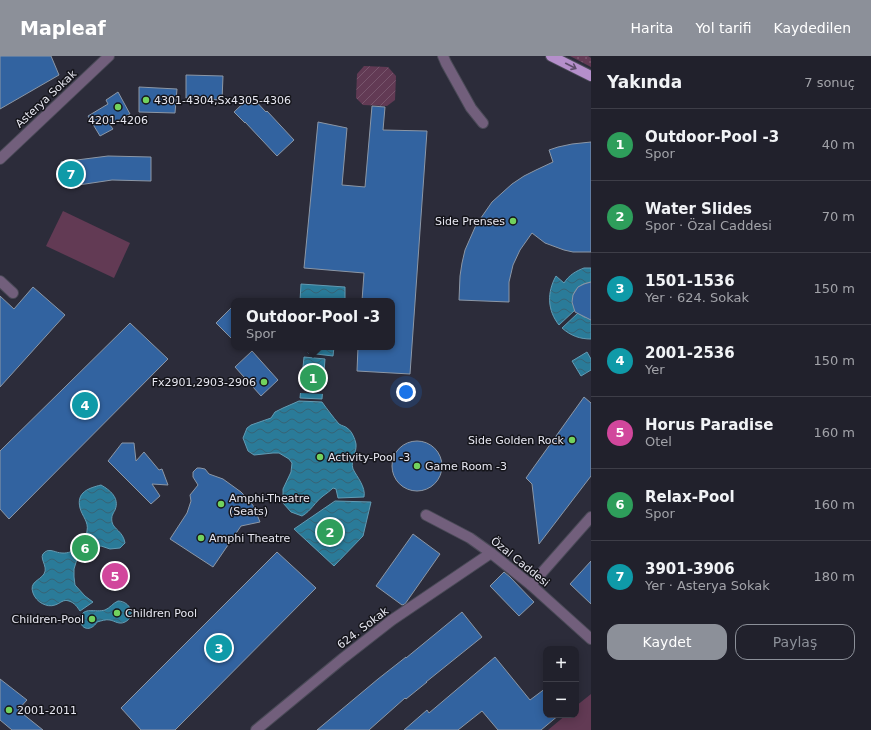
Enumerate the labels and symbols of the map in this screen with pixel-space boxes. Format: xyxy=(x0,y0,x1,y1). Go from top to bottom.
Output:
one-way arrow xyxy=(565,63,577,70)
street label: Asterya Sokak xyxy=(13,67,80,131)
place label: 4301-4304,Sx4305-4306 xyxy=(154,94,291,107)
marker: 4301-4304,Sx4305-4306 xyxy=(141,95,151,105)
marker: 4201-4206 xyxy=(113,102,123,112)
place label: 4201-4206 xyxy=(88,114,148,127)
pin: 7 xyxy=(58,159,84,189)
place label: Side Prenses xyxy=(435,215,505,228)
marker: Side Prenses xyxy=(508,216,518,226)
pin: 1 xyxy=(300,363,326,393)
place label: Fx2901,2903-2906 xyxy=(152,376,256,389)
marker: Fx2901,2903-2906 xyxy=(259,377,269,387)
your location xyxy=(396,382,416,402)
pin: 4 xyxy=(72,390,98,420)
place label: Side Golden Rock xyxy=(468,434,565,447)
marker: Side Golden Rock xyxy=(567,435,577,445)
place label: Activity-Pool -3 xyxy=(328,451,410,464)
marker: Activity-Pool -3 xyxy=(315,452,325,462)
place label: Game Room -3 xyxy=(425,460,507,473)
marker: Game Room -3 xyxy=(412,461,422,471)
place label: Amphi-Theatre (Seats) xyxy=(229,492,310,518)
marker: Amphi-Theatre (Seats) xyxy=(216,499,226,509)
pin: 2 xyxy=(317,517,343,547)
place label: Amphi Theatre xyxy=(209,532,291,545)
pin: 6 xyxy=(72,533,98,563)
marker: Amphi Theatre xyxy=(196,533,206,543)
street label: Özal Caddesi xyxy=(488,534,552,590)
pin: 5 xyxy=(102,561,128,591)
street label: 624. Sokak xyxy=(335,604,392,652)
place label: Children Pool xyxy=(125,607,197,620)
marker: Children Pool xyxy=(112,608,122,618)
place label: Children-Pool xyxy=(12,613,84,626)
marker: Children-Pool xyxy=(87,614,97,624)
pin: 3 xyxy=(206,633,232,663)
place label: 2001-2011 xyxy=(17,704,77,717)
marker: 2001-2011 xyxy=(4,705,14,715)

